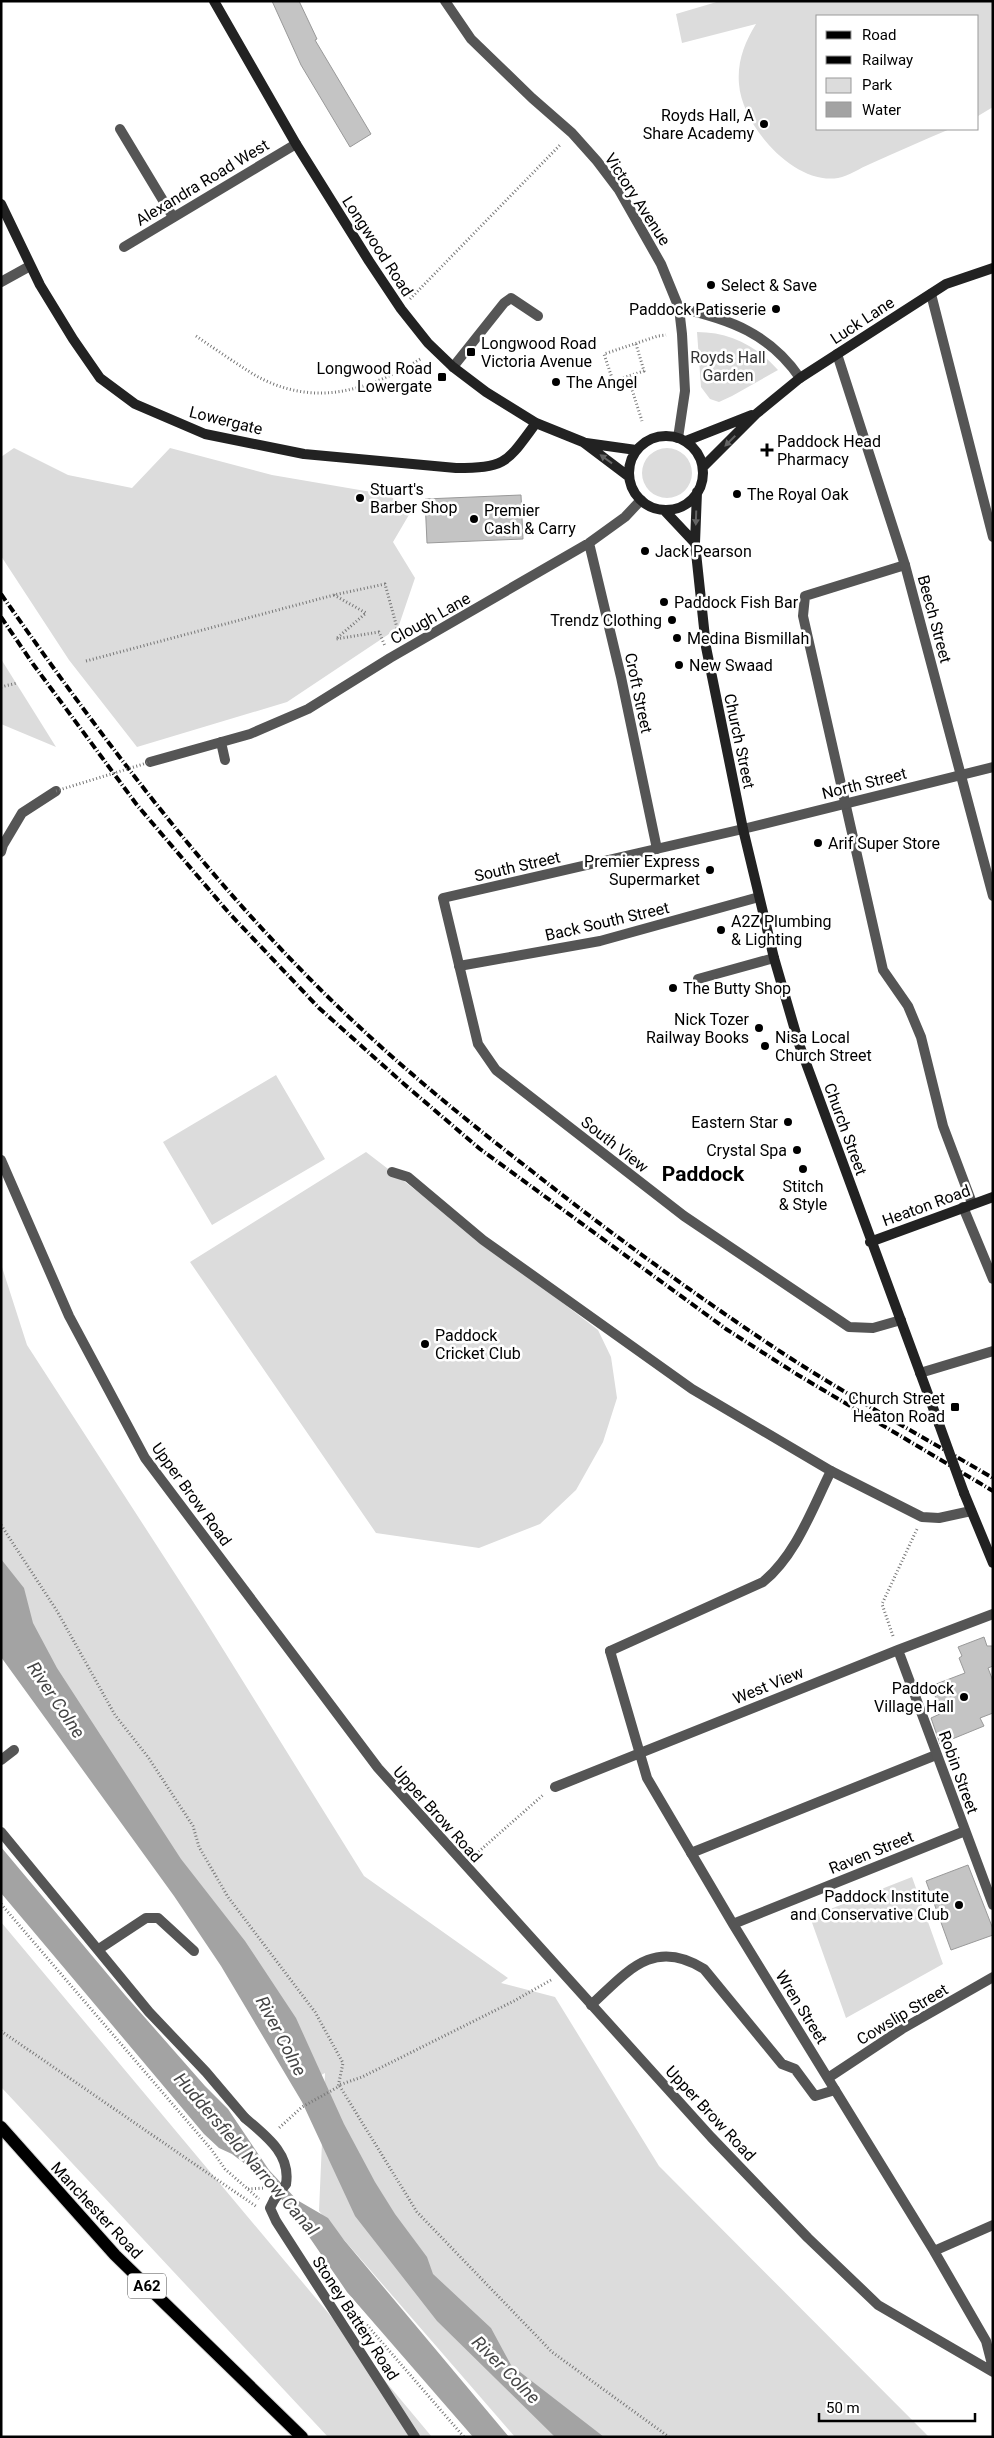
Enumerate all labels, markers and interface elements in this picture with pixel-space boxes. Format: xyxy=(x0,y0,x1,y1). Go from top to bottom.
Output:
legend xyxy=(816,15,979,130)
text: Road xyxy=(862,26,896,44)
text: Railway xyxy=(862,51,913,69)
text: Park xyxy=(862,76,893,94)
text: Water xyxy=(862,101,901,119)
place label: Royds Hall, A Share Academy xyxy=(643,106,755,143)
marker: Royds Hall, A Share Academy xyxy=(758,118,770,130)
street label: Alexandra Road West xyxy=(132,135,272,230)
street label: Victory Avenue xyxy=(601,150,674,249)
street label: Longwood Road xyxy=(338,193,417,300)
place label: Select & Save xyxy=(721,276,817,295)
marker: Select & Save xyxy=(705,279,717,291)
street label: Luck Lane xyxy=(827,293,898,348)
place label: Paddock Patisserie xyxy=(629,300,766,319)
marker: Paddock Patisserie xyxy=(770,303,782,315)
place label: Longwood Road Victoria Avenue xyxy=(481,334,597,371)
marker: Longwood Road Victoria Avenue xyxy=(465,346,477,358)
park label: Royds Hall Garden xyxy=(690,348,766,385)
place label: Longwood Road Lowergate xyxy=(316,359,432,396)
marker: Longwood Road Lowergate xyxy=(436,371,448,383)
place label: The Angel xyxy=(566,373,637,392)
marker: The Angel xyxy=(550,376,562,388)
street label: Lowergate xyxy=(187,402,265,439)
place label: Paddock Head Pharmacy xyxy=(777,432,881,469)
one-way arrow xyxy=(724,434,736,446)
marker: Paddock Head Pharmacy xyxy=(761,444,773,456)
one-way arrow xyxy=(599,454,612,464)
place label: Stuart's Barber Shop xyxy=(370,480,457,517)
place label: The Royal Oak xyxy=(747,485,849,504)
marker: The Royal Oak xyxy=(731,488,743,500)
marker: Stuart's Barber Shop xyxy=(354,492,366,504)
place label: Premier Cash & Carry xyxy=(484,501,576,538)
one-way arrow xyxy=(692,510,700,526)
marker: Premier Cash & Carry xyxy=(468,513,480,525)
place label: Jack Pearson xyxy=(655,542,752,561)
marker: Jack Pearson xyxy=(639,545,651,557)
street label: Beech Street xyxy=(914,573,955,665)
street label: Clough Lane xyxy=(387,589,474,648)
place label: Paddock Fish Bar xyxy=(674,593,799,612)
marker: Paddock Fish Bar xyxy=(658,596,670,608)
place label: Trendz Clothing xyxy=(550,611,662,630)
marker: Trendz Clothing xyxy=(666,614,678,626)
place label: Medina Bismillah xyxy=(687,629,809,648)
marker: Medina Bismillah xyxy=(671,632,683,644)
street label: Croft Street xyxy=(621,651,656,735)
place label: New Swaad xyxy=(689,656,773,675)
marker: New Swaad xyxy=(673,659,685,671)
street label: Church Street xyxy=(720,692,759,790)
street label: North Street xyxy=(820,764,908,803)
place label: Arif Super Store xyxy=(828,834,940,853)
marker: Arif Super Store xyxy=(812,837,824,849)
street label: South Street xyxy=(472,847,562,886)
place label: Premier Express Supermarket xyxy=(584,852,700,889)
marker: Premier Express Supermarket xyxy=(704,864,716,876)
street label: Back South Street xyxy=(543,898,671,945)
place label: A2Z Plumbing & Lighting xyxy=(731,912,832,949)
marker: A2Z Plumbing & Lighting xyxy=(715,924,727,936)
place label: The Butty Shop xyxy=(683,979,791,998)
marker: The Butty Shop xyxy=(667,982,679,994)
place label: Nick Tozer Railway Books xyxy=(646,1010,750,1047)
marker: Nick Tozer Railway Books xyxy=(753,1022,765,1034)
place label: Nisa Local Church Street xyxy=(775,1028,872,1065)
marker: Nisa Local Church Street xyxy=(759,1040,771,1052)
street label: Church Street xyxy=(820,1080,871,1178)
street label: South View xyxy=(577,1112,652,1177)
place label: Eastern Star xyxy=(691,1113,779,1132)
marker: Eastern Star xyxy=(782,1116,794,1128)
place label: Crystal Spa xyxy=(706,1141,787,1160)
marker: Crystal Spa xyxy=(791,1144,803,1156)
district label: Paddock xyxy=(662,1162,745,1186)
marker: Stitch & Style xyxy=(797,1163,809,1175)
place label: Stitch & Style xyxy=(779,1177,827,1214)
street label: Heaton Road xyxy=(880,1181,973,1230)
place label: Paddock Cricket Club xyxy=(435,1326,521,1363)
marker: Paddock Cricket Club xyxy=(419,1338,431,1350)
place label: Church Street Heaton Road xyxy=(848,1389,945,1426)
marker: Church Street Heaton Road xyxy=(949,1401,961,1413)
street label: Upper Brow Road xyxy=(148,1439,236,1550)
water label: River Colne xyxy=(23,1658,90,1742)
street label: West View xyxy=(730,1663,806,1708)
place label: Paddock Village Hall xyxy=(874,1679,955,1716)
marker: Paddock Village Hall xyxy=(958,1691,970,1703)
street label: Robin Street xyxy=(935,1728,982,1816)
street label: Upper Brow Road xyxy=(389,1762,486,1866)
street label: Raven Street xyxy=(826,1827,916,1878)
place label: Paddock Institute and Conservative Club xyxy=(790,1887,949,1924)
marker: Paddock Institute and Conservative Club xyxy=(953,1899,965,1911)
street label: Wren Street xyxy=(772,1967,832,2047)
street label: Cowslip Street xyxy=(853,1980,951,2049)
water label: River Colne xyxy=(252,1992,311,2079)
street label: Upper Brow Road xyxy=(662,2062,760,2165)
water label: Huddersfield Narrow Canal xyxy=(170,2068,323,2240)
street label: Manchester Road xyxy=(47,2158,146,2263)
street label: Stoney Battery Road xyxy=(308,2253,403,2384)
road number: A62 xyxy=(128,2274,166,2298)
water label: River Colne xyxy=(468,2331,545,2408)
scale bar xyxy=(819,2390,975,2422)
text: 50 m xyxy=(826,2399,860,2417)

